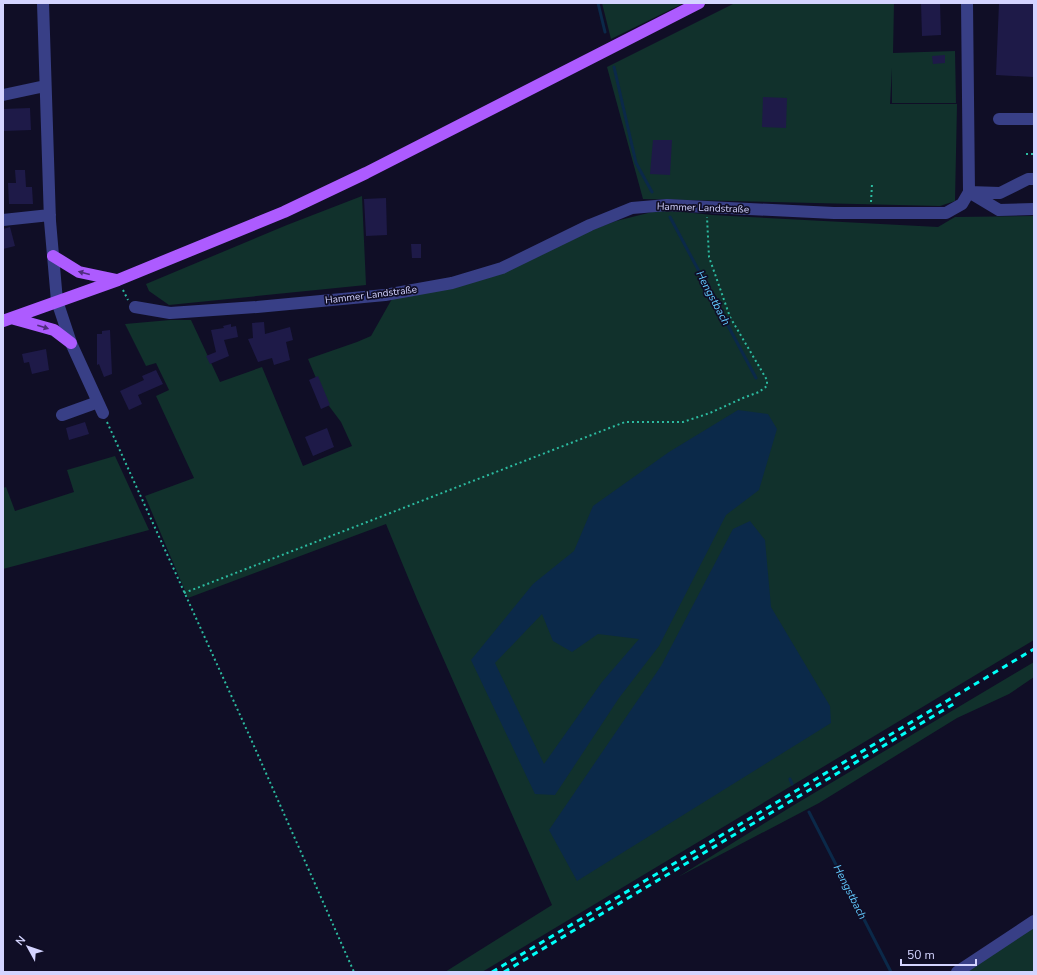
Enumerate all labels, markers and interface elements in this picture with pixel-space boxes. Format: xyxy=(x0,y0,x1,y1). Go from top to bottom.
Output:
street label: Hammer Landstraße xyxy=(657,199,749,217)
water label: Hengstbach xyxy=(692,268,734,328)
one-way arrow xyxy=(77,269,90,275)
street label: Hammer Landstraße xyxy=(324,282,418,308)
one-way arrow xyxy=(37,324,49,330)
water label: Hengstbach xyxy=(830,862,870,922)
north arrow xyxy=(8,927,48,967)
text: N xyxy=(12,933,29,949)
scale bar xyxy=(901,941,976,967)
text: 50 m xyxy=(907,947,935,963)

